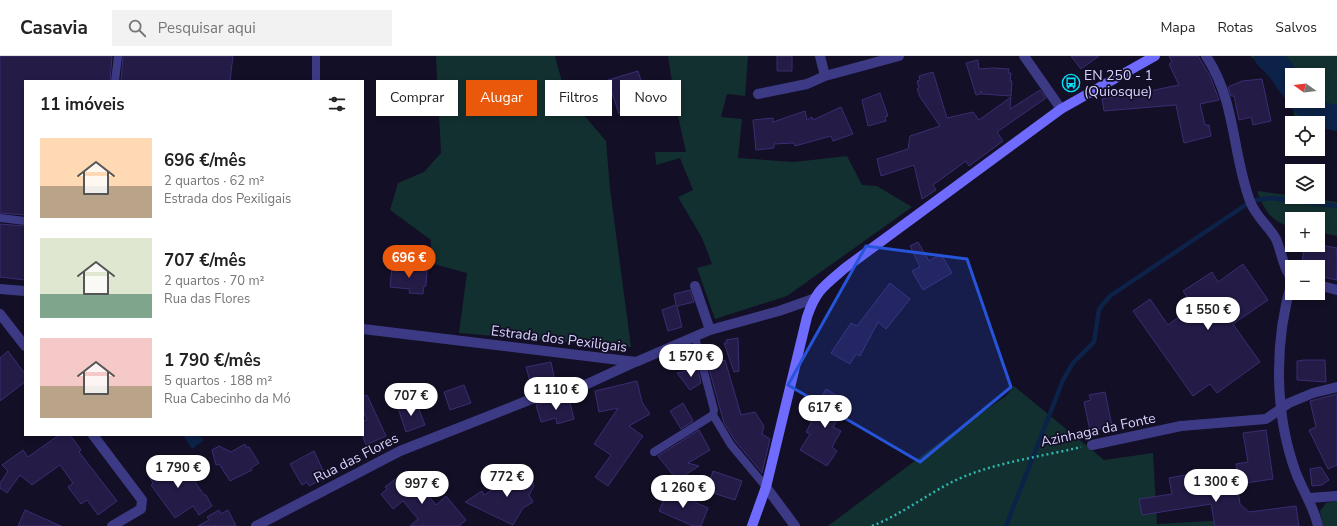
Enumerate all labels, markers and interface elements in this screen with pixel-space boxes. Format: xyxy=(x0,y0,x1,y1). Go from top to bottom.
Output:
search box xyxy=(112,10,392,46)
text: Casavia xyxy=(20,15,88,41)
icon: search xyxy=(126,17,148,39)
text: Pesquisar aqui xyxy=(158,18,256,38)
text: Mapa xyxy=(1160,18,1195,37)
text: Rotas xyxy=(1217,18,1253,37)
text: Salvos xyxy=(1275,18,1317,37)
place label: EN 250 - 1 (Quiosque) xyxy=(1084,66,1153,101)
north arrow xyxy=(1285,68,1325,108)
map controls xyxy=(1285,68,1325,300)
bus stop icon: EN 250 - 1 (Quiosque) xyxy=(1061,73,1081,93)
chip: Comprar xyxy=(376,80,458,116)
chip: Alugar xyxy=(466,80,537,116)
chip: Filtros xyxy=(545,80,612,116)
chip: Novo xyxy=(620,80,681,116)
text: 11 imóveis xyxy=(40,93,125,116)
icon: filters xyxy=(326,93,348,115)
button: locate xyxy=(1285,116,1325,156)
text: 696 €/mês xyxy=(164,149,246,172)
icon: home xyxy=(72,154,120,202)
button: layers xyxy=(1285,164,1325,204)
text: 2 quartos · 62 m² xyxy=(164,172,265,190)
text: Estrada dos Pexiligais xyxy=(164,190,291,208)
button: + xyxy=(1285,212,1325,252)
pin: 696 € xyxy=(381,245,437,279)
text: 707 €/mês xyxy=(164,249,246,272)
text: 696 € xyxy=(392,249,426,267)
icon: home xyxy=(72,254,120,302)
button: − xyxy=(1285,260,1325,300)
text: 2 quartos · 70 m² xyxy=(164,272,265,290)
text: Rua das Flores xyxy=(164,290,250,308)
pin: 1 550 € xyxy=(1171,297,1245,331)
text: 1 550 € xyxy=(1185,301,1231,319)
street label: Estrada dos Pexiligais xyxy=(490,321,628,357)
pin: 1 570 € xyxy=(654,344,728,378)
text: 1 570 € xyxy=(668,348,714,366)
text: 1 790 €/mês xyxy=(164,349,261,372)
icon: home xyxy=(72,354,120,402)
text: 5 quartos · 188 m² xyxy=(164,372,272,390)
pin: 1 110 € xyxy=(519,377,593,411)
text: 1 110 € xyxy=(533,381,579,399)
pin: 707 € xyxy=(383,383,439,417)
text: 707 € xyxy=(394,387,428,405)
text: Rua Cabecinho da Mó xyxy=(164,390,291,408)
pin: 617 € xyxy=(797,395,853,429)
text: 617 € xyxy=(808,399,842,417)
street label: Azinhaga da Fonte xyxy=(1039,409,1157,451)
street label: Rua das Flores xyxy=(310,428,402,488)
pin: 1 790 € xyxy=(141,455,215,489)
text: 1 790 € xyxy=(155,459,201,477)
pin: 772 € xyxy=(479,464,535,498)
text: 772 € xyxy=(490,468,524,486)
pin: 1 300 € xyxy=(1179,469,1253,503)
pin: 997 € xyxy=(394,471,450,505)
text: 1 300 € xyxy=(1193,473,1239,491)
text: 997 € xyxy=(405,475,439,493)
pin: 1 260 € xyxy=(646,475,720,509)
text: 1 260 € xyxy=(660,479,706,497)

